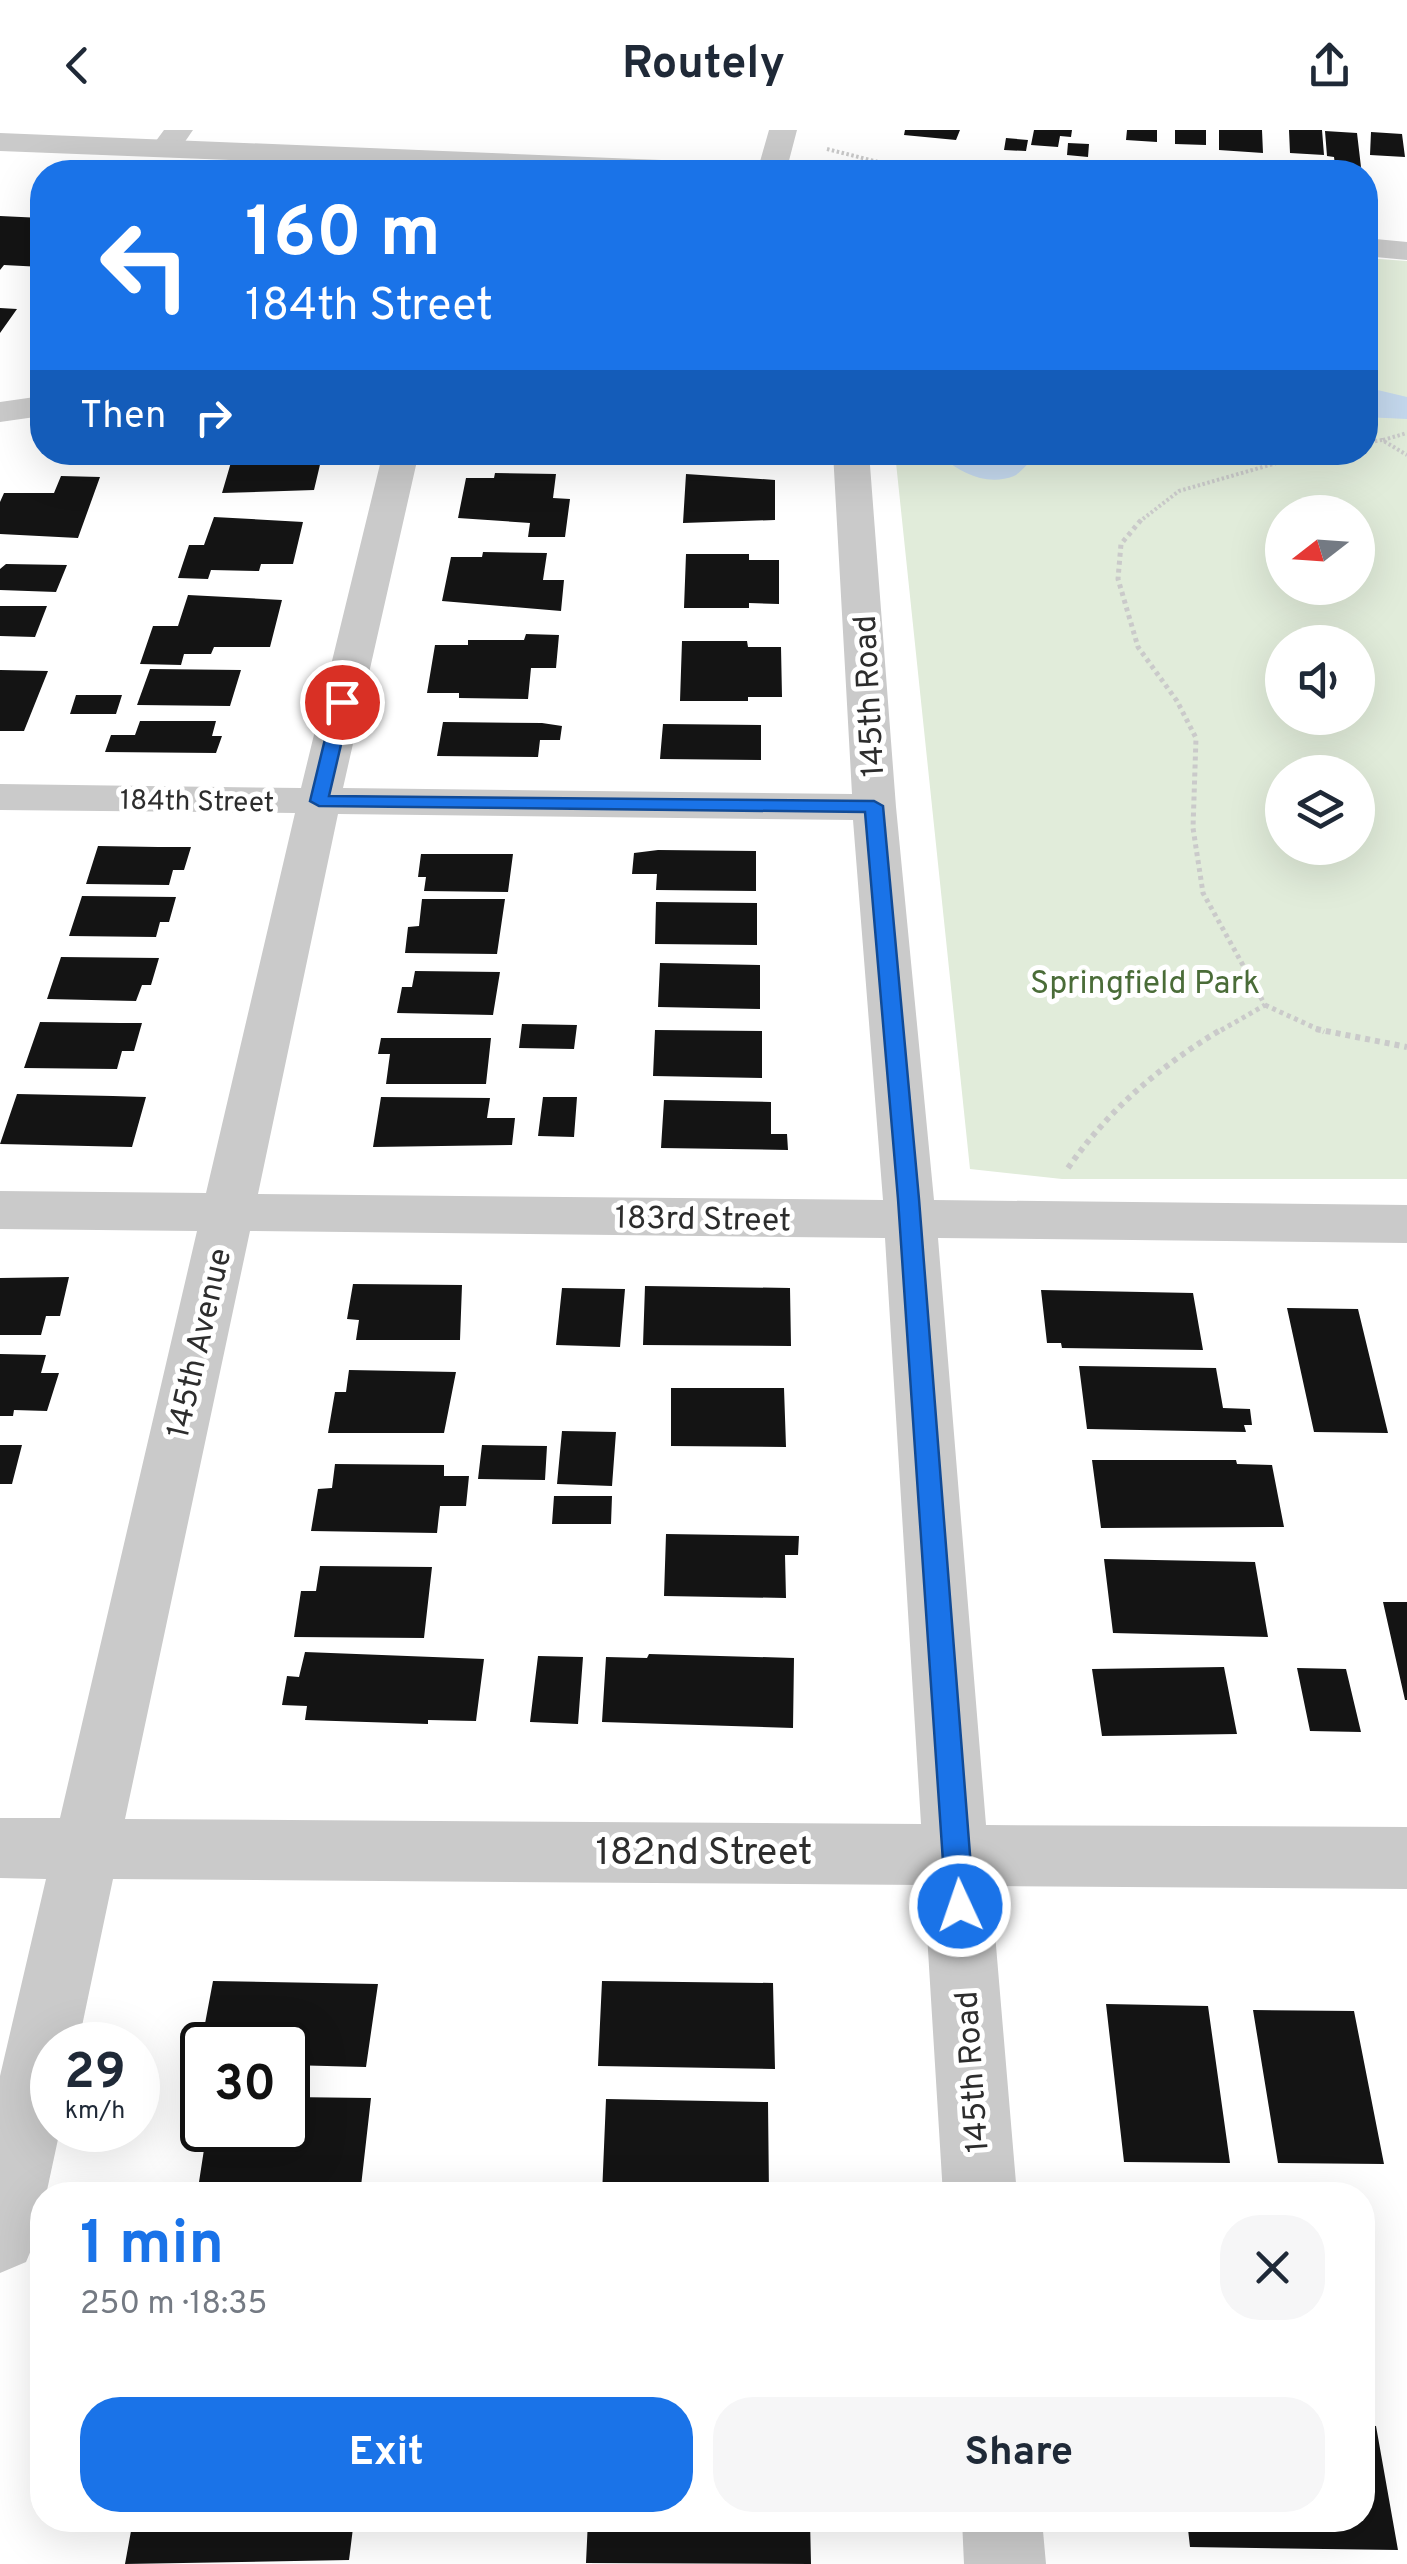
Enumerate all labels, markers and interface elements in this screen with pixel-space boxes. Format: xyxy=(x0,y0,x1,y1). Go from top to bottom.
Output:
text: Routely xyxy=(622,37,785,94)
icon: back xyxy=(50,38,105,93)
icon: share xyxy=(1302,38,1357,93)
text: 160 m xyxy=(245,192,441,281)
icon: left xyxy=(80,200,210,330)
text: 184th Street xyxy=(245,279,493,336)
icon: right xyxy=(186,390,241,445)
text: Then xyxy=(80,393,166,442)
north arrow xyxy=(1265,495,1375,605)
map controls xyxy=(1265,495,1375,865)
street label: 145th Road xyxy=(847,614,895,778)
button: sound xyxy=(1265,625,1375,735)
pin xyxy=(300,660,385,745)
icon: arrive xyxy=(315,675,370,730)
button: layers xyxy=(1265,755,1375,865)
street label: 184th Street xyxy=(119,784,274,822)
park label: Springfield Park xyxy=(1030,965,1260,1005)
street label: 183rd Street xyxy=(615,1199,791,1243)
street label: 145th Avenue xyxy=(160,1245,242,1443)
street label: 182nd Street xyxy=(596,1830,812,1879)
position arrow xyxy=(908,1854,1012,1958)
street label: 145th Road xyxy=(948,1990,1000,2154)
speed limit sign: 30 xyxy=(180,2022,310,2152)
text: 29 xyxy=(64,2043,126,2106)
text: km/h xyxy=(65,2096,125,2128)
text: 1 min xyxy=(80,2209,224,2285)
button: close xyxy=(1220,2215,1325,2320)
text: 250 m · 18:35 xyxy=(80,2285,267,2325)
button: Exit xyxy=(80,2397,693,2512)
button: Share xyxy=(713,2397,1325,2512)

